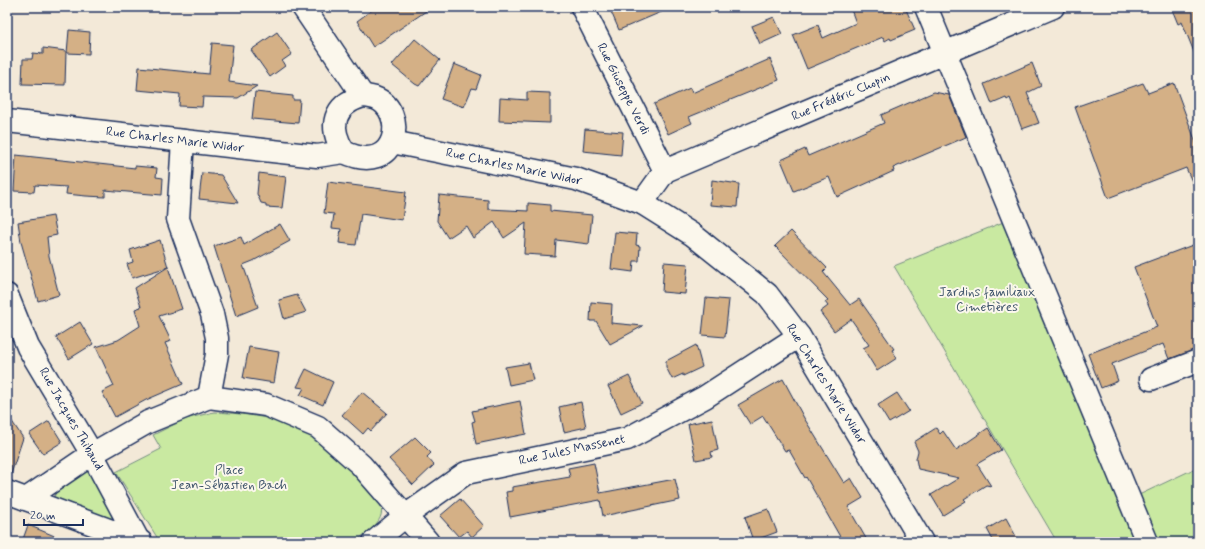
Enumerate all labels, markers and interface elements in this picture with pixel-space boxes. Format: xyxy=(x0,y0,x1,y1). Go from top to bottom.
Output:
street label: Rue Giuseppe Verdi xyxy=(593,40,653,138)
street label: Rue Frédéric Chopin xyxy=(789,69,893,125)
street label: Rue Charles Marie Widor xyxy=(105,123,246,157)
street label: Rue Charles Marie Widor xyxy=(444,144,585,190)
park label: Jardins familiaux Cimetières xyxy=(939,284,1036,316)
street label: Rue Charles Marie Widor xyxy=(782,321,871,448)
street label: Rue Jacques Thibaud xyxy=(35,365,107,473)
street label: Rue Jules Massenet xyxy=(517,430,627,470)
park label: Place Jean-Sébastien Bach xyxy=(171,462,287,494)
scale bar xyxy=(24,501,83,527)
text: 20 m xyxy=(30,508,56,524)

